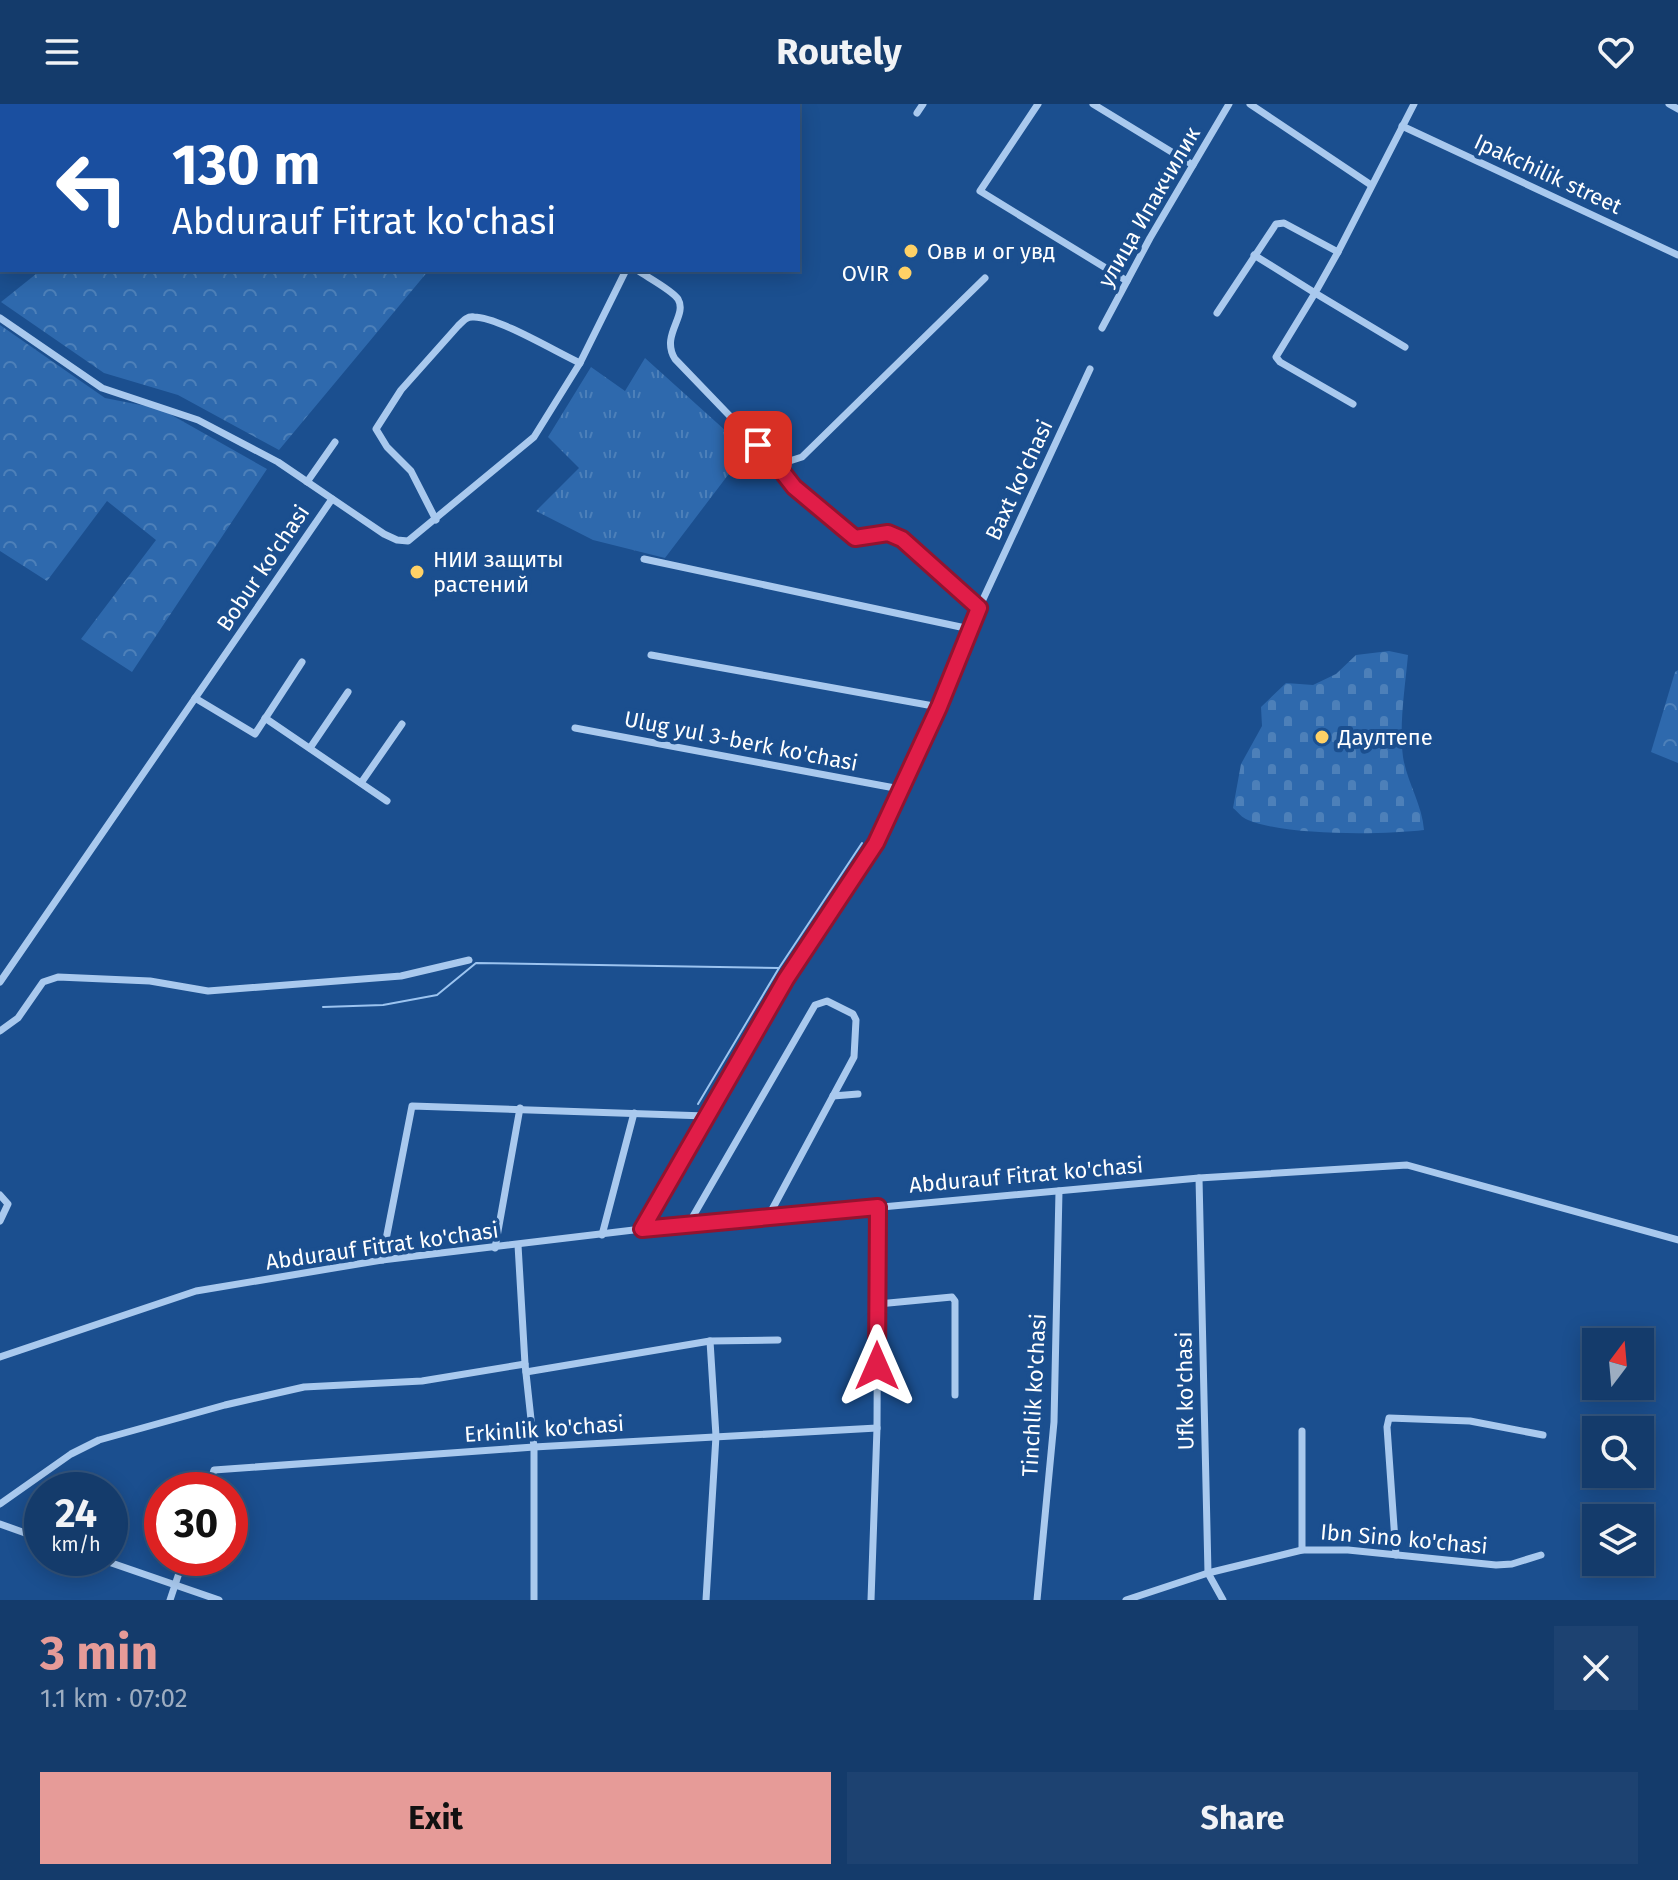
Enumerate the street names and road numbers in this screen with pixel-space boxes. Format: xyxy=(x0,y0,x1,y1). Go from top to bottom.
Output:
street label: улица Ипакчилик xyxy=(1092,121,1206,292)
street label: Ipakchilik street xyxy=(1470,128,1626,220)
street label: Baxt ko'chasi xyxy=(979,416,1059,544)
street label: Bobur ko'chasi xyxy=(211,500,315,636)
street label: Ulug yul 3-berk ko'chasi xyxy=(622,705,860,777)
street label: Abdurauf Fitrat ko'chasi xyxy=(908,1151,1144,1199)
street label: Abdurauf Fitrat ko'chasi xyxy=(264,1216,500,1276)
street label: Tinchlik ko'chasi xyxy=(1016,1313,1052,1477)
street label: Ufk ko'chasi xyxy=(1170,1331,1200,1451)
street label: Erkinlik ko'chasi xyxy=(463,1410,625,1448)
street label: Ibn Sino ko'chasi xyxy=(1319,1518,1489,1560)

